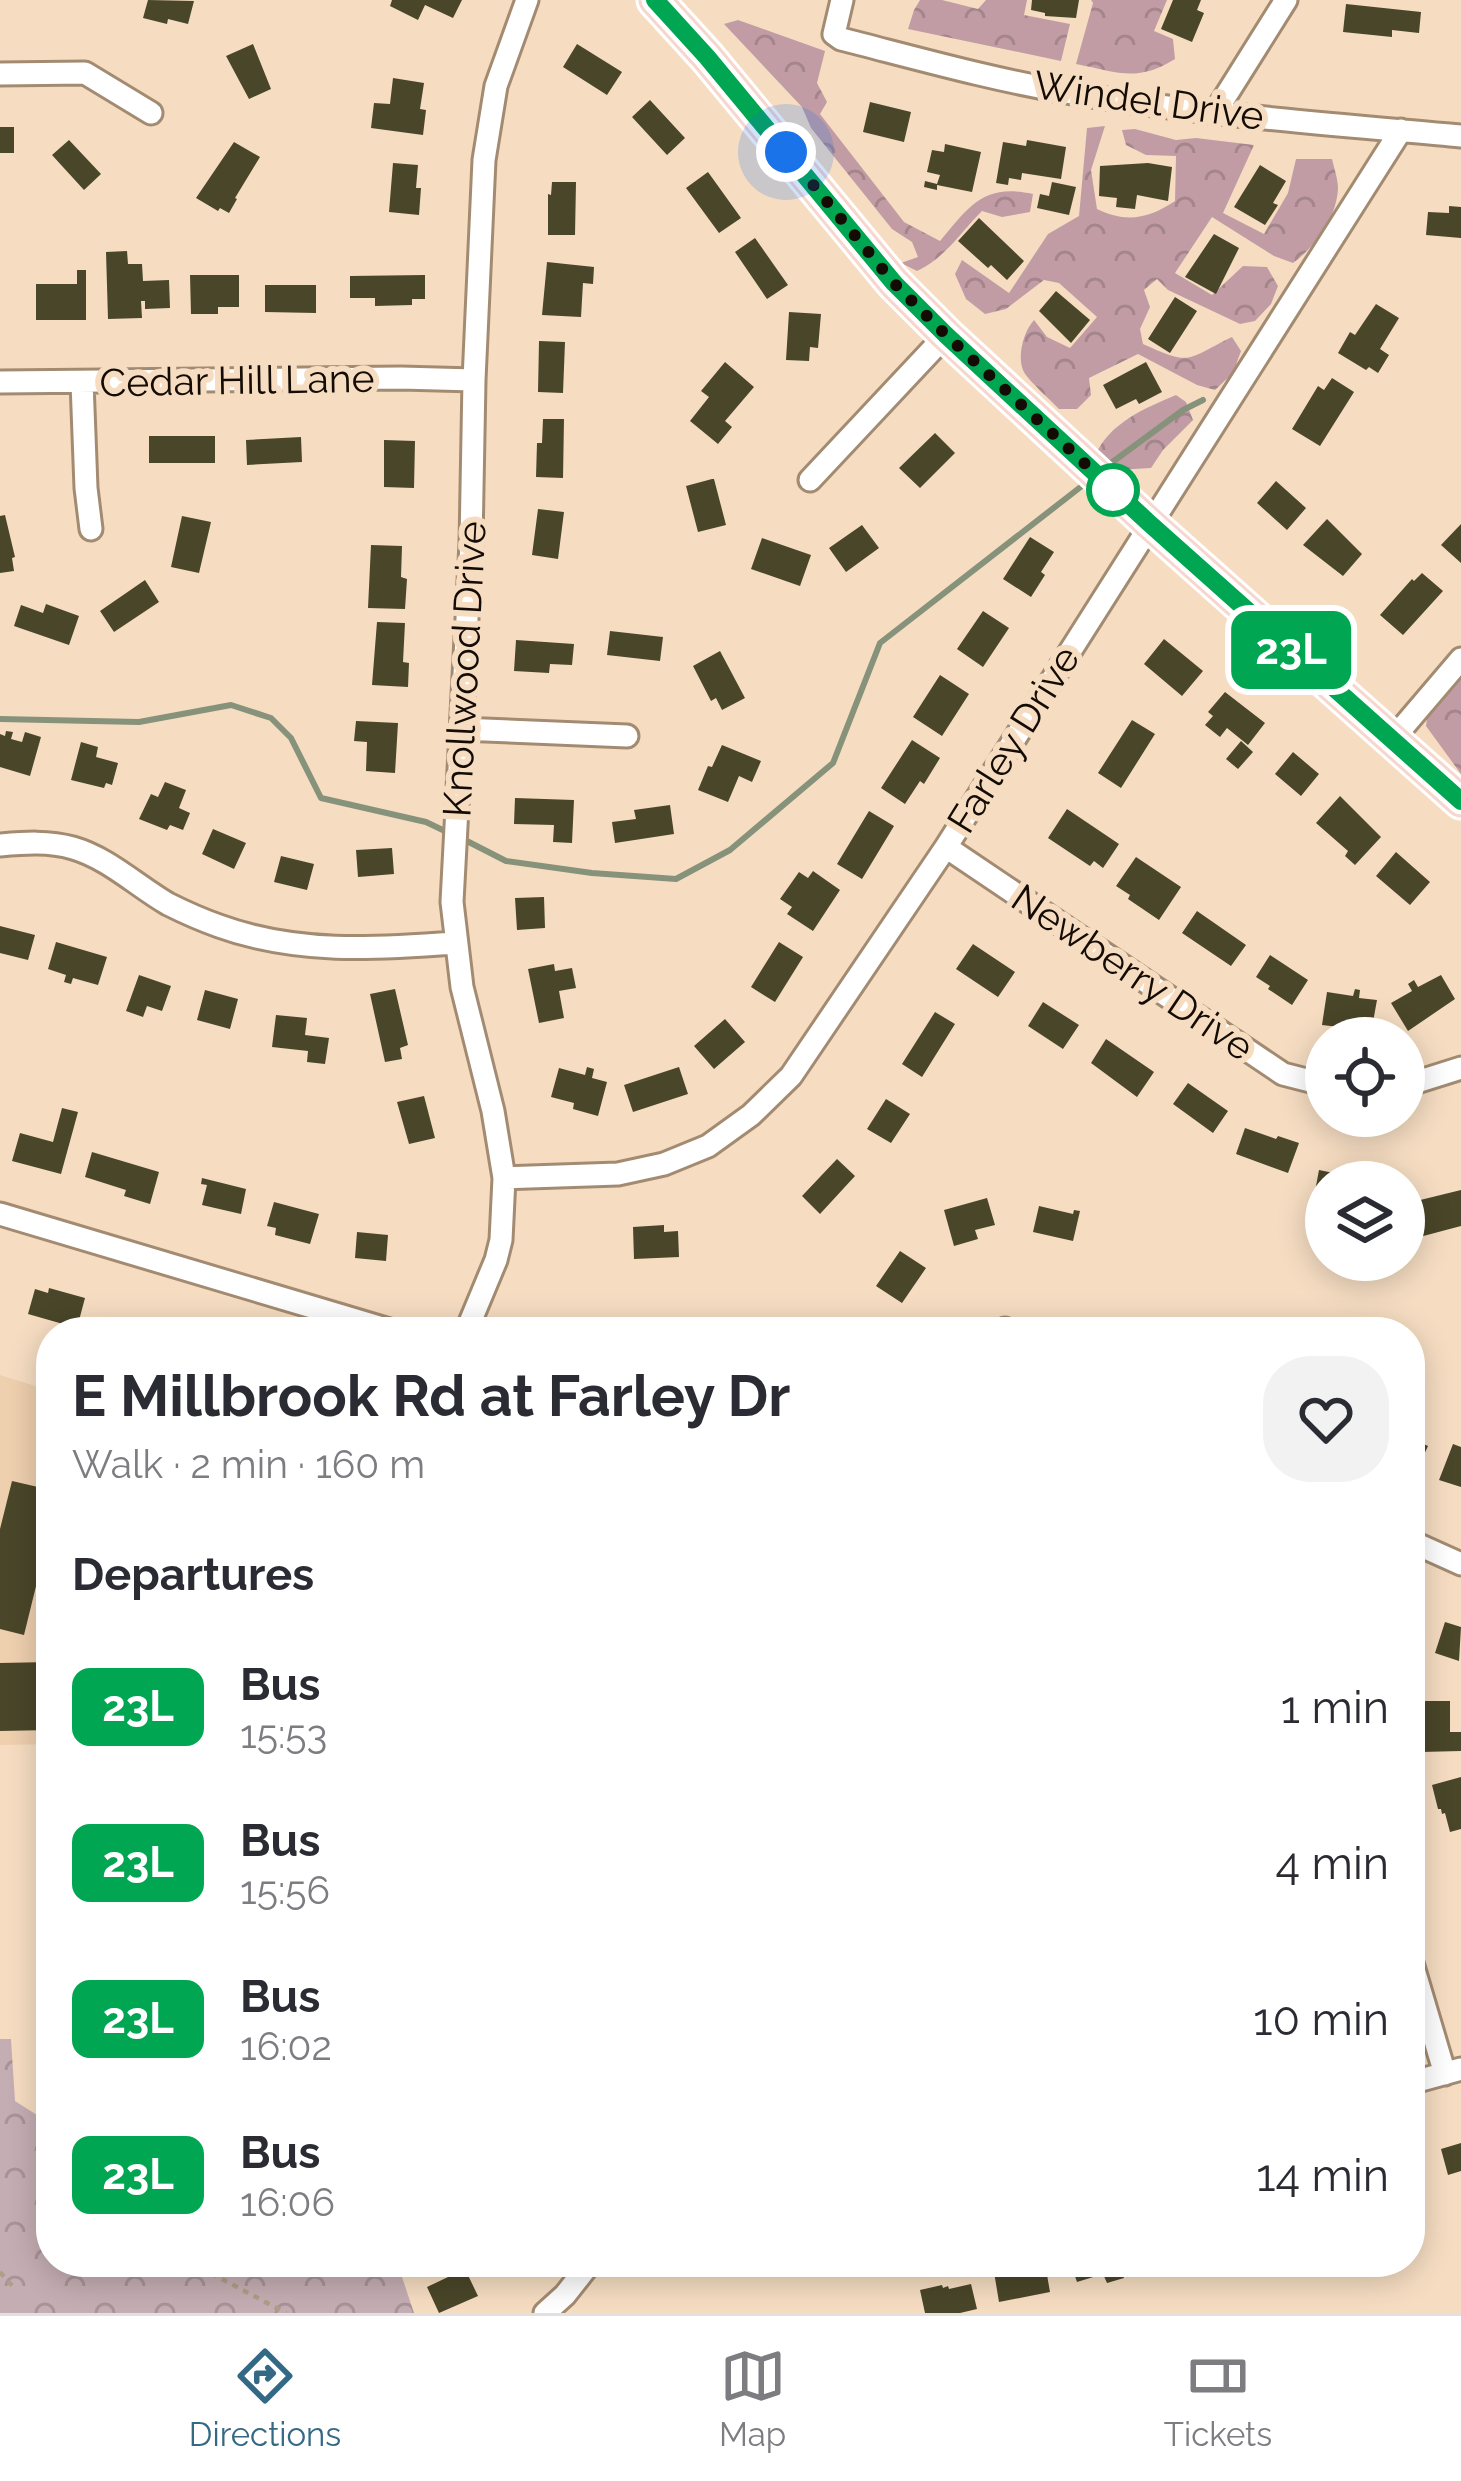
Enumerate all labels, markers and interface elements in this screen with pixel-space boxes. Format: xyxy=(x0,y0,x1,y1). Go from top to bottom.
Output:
street label: Windel Drive xyxy=(1031,61,1267,139)
your location xyxy=(756,122,816,182)
street label: Cedar Hill Lane xyxy=(99,355,375,405)
unlabelled marker xyxy=(1088,465,1138,515)
street label: Knollwood Drive xyxy=(433,520,495,818)
line badge: 23L xyxy=(1222,611,1360,689)
text: 23L xyxy=(1255,625,1327,674)
street label: Farley Drive xyxy=(937,637,1089,841)
street label: Newberry Drive xyxy=(1004,874,1262,1070)
map controls xyxy=(1305,1017,1425,1281)
button: locate xyxy=(1305,1017,1425,1137)
button: layers xyxy=(1305,1161,1425,1281)
button: heart xyxy=(1263,1356,1389,1482)
text: E Millbrook Rd at Farley Dr xyxy=(72,1362,790,1429)
text: Walk · 2 min · 160 m xyxy=(72,1441,425,1487)
text: Departures xyxy=(72,1548,314,1601)
text: Bus xyxy=(240,1658,321,1711)
text: 1 min xyxy=(1281,1681,1389,1734)
text: 23L xyxy=(102,1682,174,1731)
text: 15:53 xyxy=(240,1711,327,1757)
text: Bus xyxy=(240,1814,321,1867)
text: 4 min xyxy=(1276,1837,1389,1890)
text: 23L xyxy=(102,1838,174,1887)
text: 15:56 xyxy=(240,1867,330,1913)
text: Bus xyxy=(240,1970,321,2023)
text: 10 min xyxy=(1253,1993,1389,2046)
text: 23L xyxy=(102,1994,174,2043)
text: 16:02 xyxy=(240,2023,332,2069)
text: Bus xyxy=(240,2126,321,2179)
text: 14 min xyxy=(1256,2149,1389,2202)
text: 23L xyxy=(102,2150,174,2199)
text: 16:06 xyxy=(240,2179,335,2225)
tab: Directions xyxy=(189,2343,341,2454)
tab: Map xyxy=(719,2343,786,2454)
tab: Tickets xyxy=(1164,2343,1272,2454)

